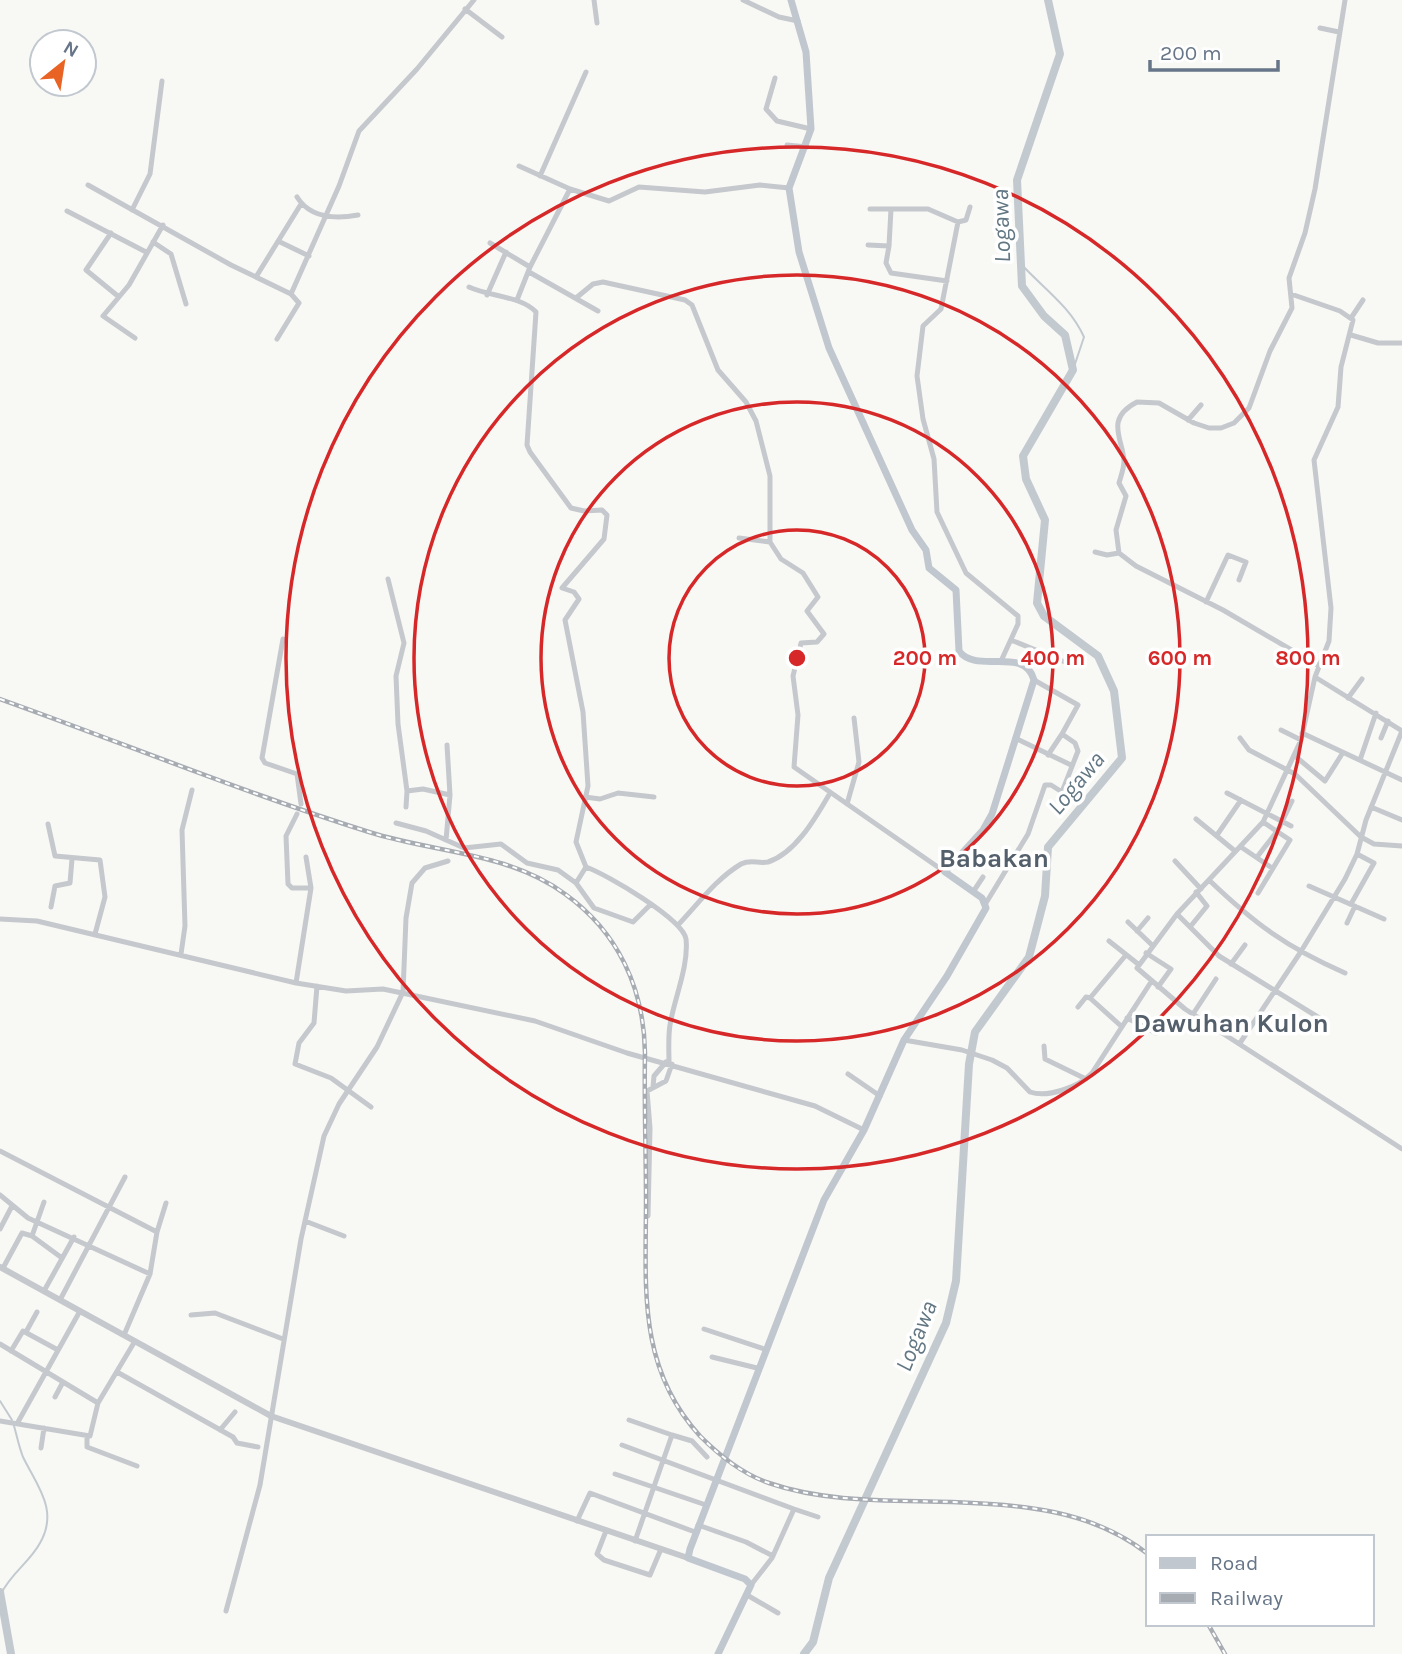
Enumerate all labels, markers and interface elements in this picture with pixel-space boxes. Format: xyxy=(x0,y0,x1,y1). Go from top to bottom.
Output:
north arrow xyxy=(28,28,98,98)
scale bar xyxy=(1150,28,1278,72)
text: N xyxy=(60,36,82,62)
text: 200 m xyxy=(1160,41,1222,65)
water label: Logawa xyxy=(986,189,1016,263)
centre of rings xyxy=(785,646,809,670)
text: 200 m xyxy=(893,646,957,670)
text: 400 m xyxy=(1021,646,1085,670)
text: 600 m xyxy=(1148,646,1212,670)
text: 800 m xyxy=(1275,646,1341,670)
water label: Logawa xyxy=(1042,746,1110,820)
district label: Babakan xyxy=(939,843,1049,874)
district label: Dawuhan Kulon xyxy=(1133,1008,1329,1039)
water label: Logawa xyxy=(889,1296,943,1376)
legend xyxy=(1146,1535,1374,1626)
text: Road xyxy=(1210,1551,1258,1575)
text: Railway xyxy=(1210,1586,1283,1610)

